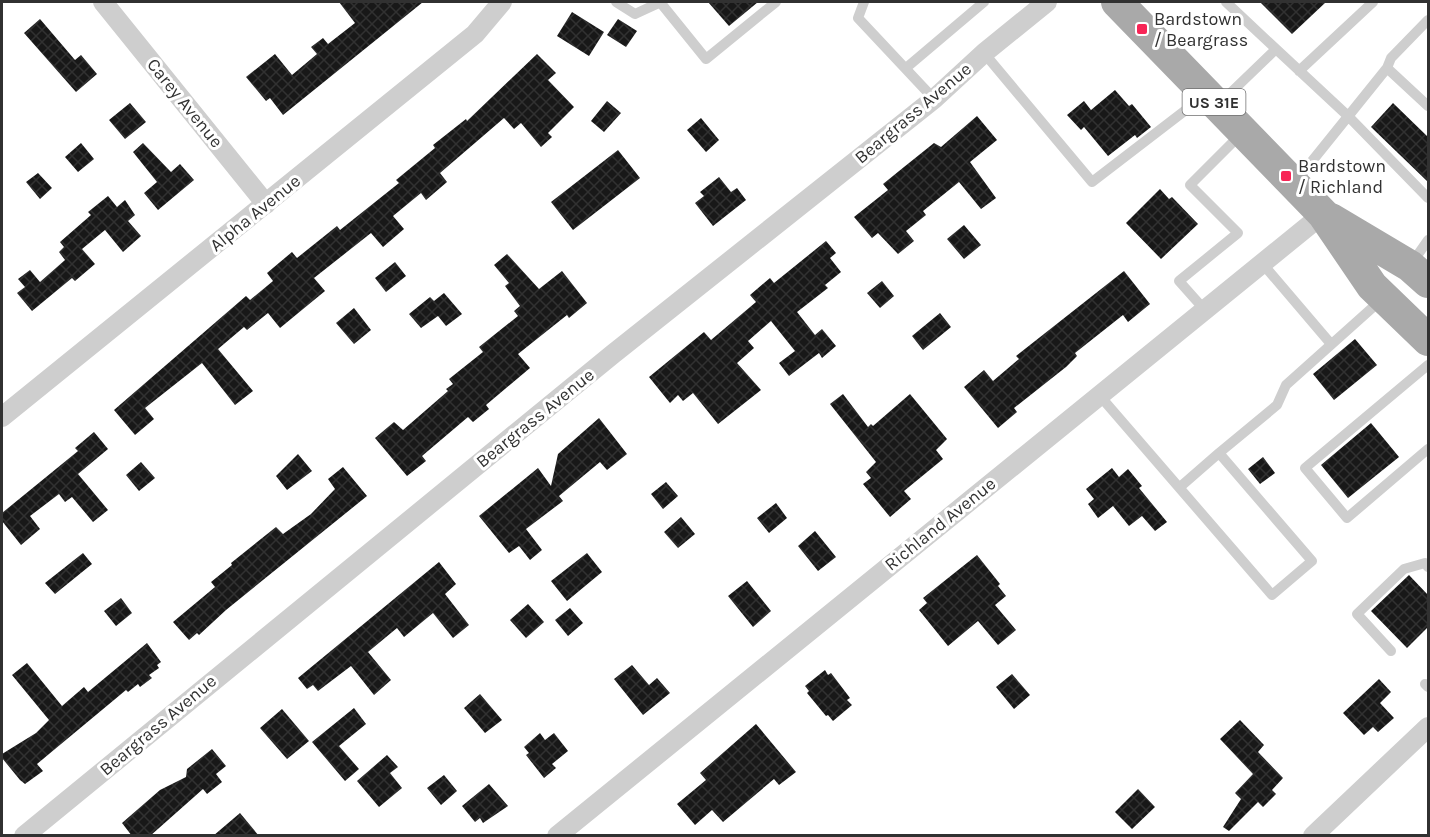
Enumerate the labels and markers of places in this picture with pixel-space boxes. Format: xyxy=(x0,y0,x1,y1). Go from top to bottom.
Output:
place label: Bardstown / Beargrass xyxy=(1154,8,1248,51)
marker: Bardstown / Beargrass xyxy=(1135,22,1149,36)
place label: Bardstown / Richland xyxy=(1298,155,1386,198)
marker: Bardstown / Richland xyxy=(1279,169,1293,183)

